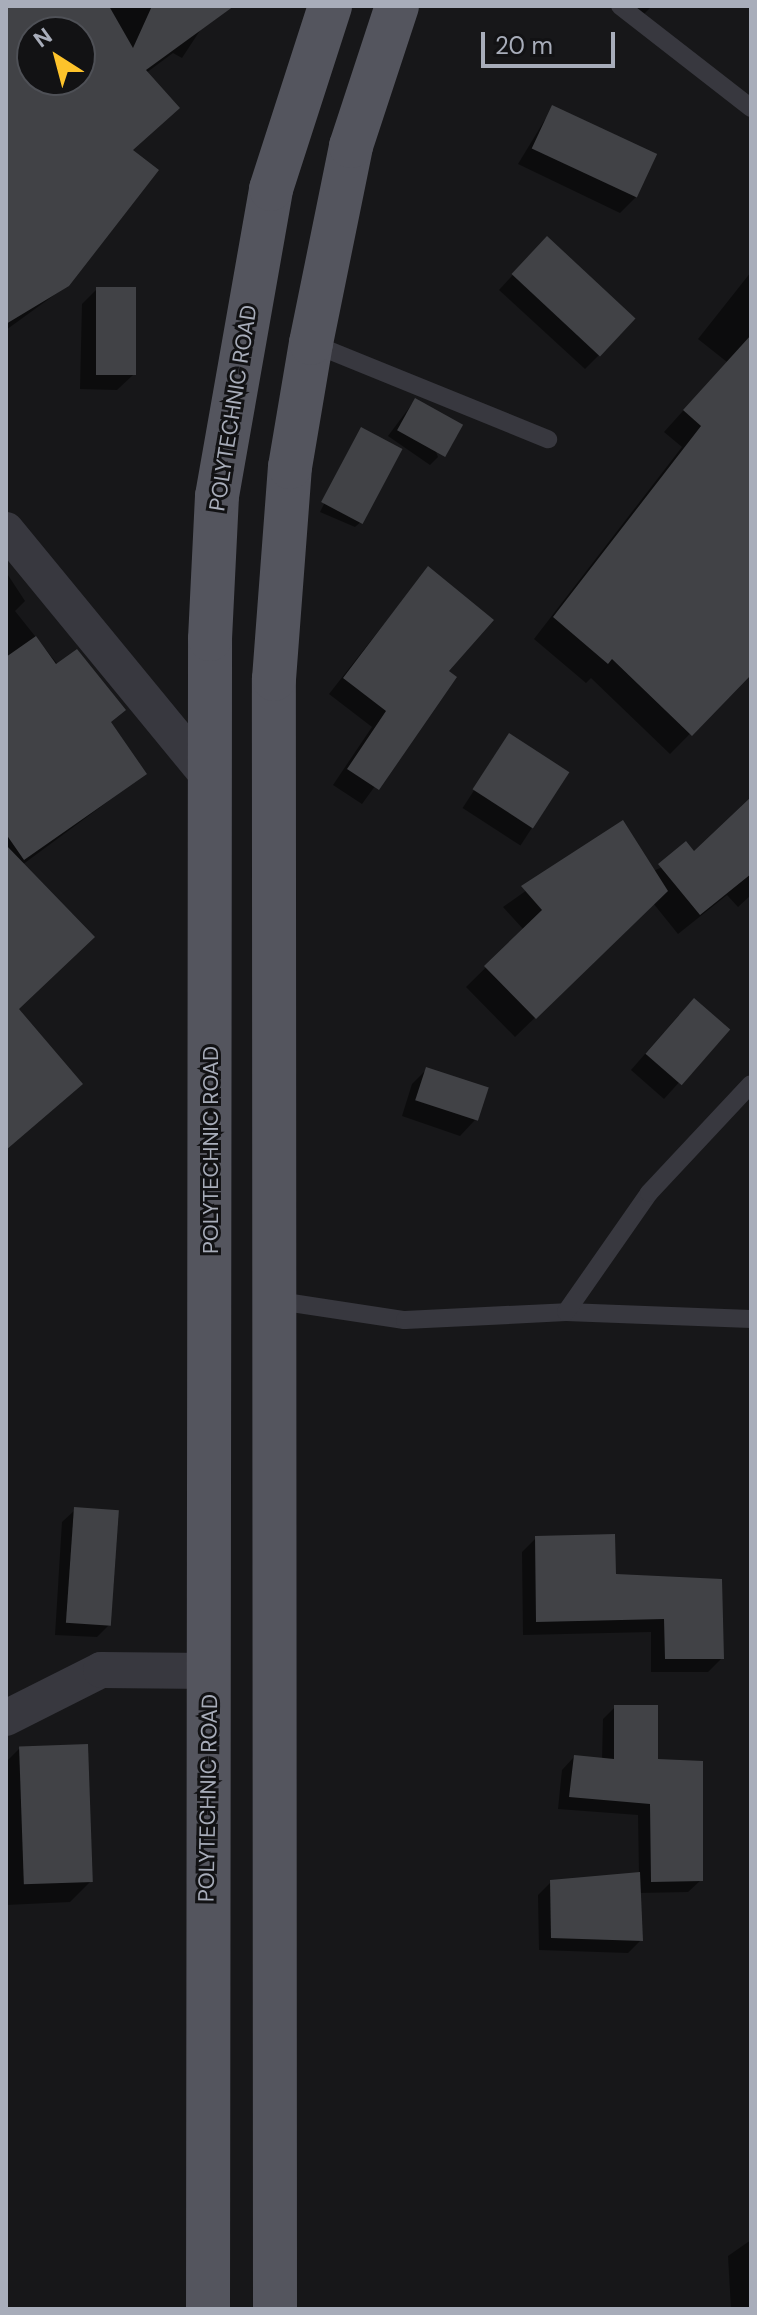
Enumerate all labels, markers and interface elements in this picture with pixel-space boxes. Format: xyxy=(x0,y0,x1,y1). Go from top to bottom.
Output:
north arrow xyxy=(16,16,96,96)
scale bar xyxy=(485,16,619,66)
text: N xyxy=(28,21,58,54)
text: 20 m xyxy=(495,30,553,61)
street label: POLYTECHNIC ROAD xyxy=(204,303,262,513)
street label: POLYTECHNIC ROAD xyxy=(198,1046,224,1254)
street label: POLYTECHNIC ROAD xyxy=(193,1694,223,1902)

